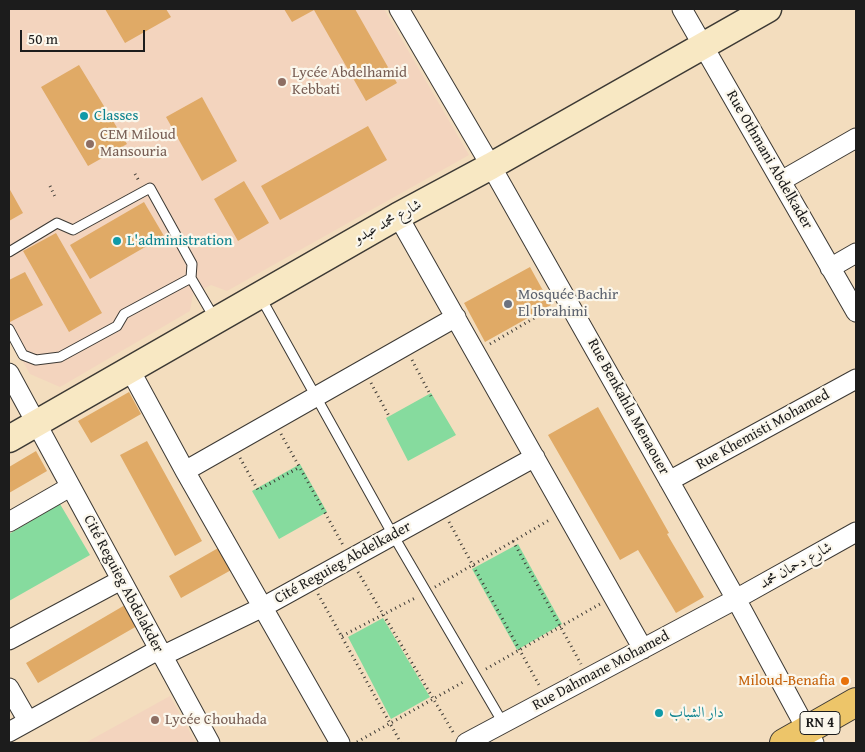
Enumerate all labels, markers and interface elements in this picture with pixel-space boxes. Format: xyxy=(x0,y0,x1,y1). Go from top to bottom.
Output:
scale bar xyxy=(22,20,148,52)
text: 50 m xyxy=(28,28,58,49)
place label: Lycée Abdelhamid Kebbati xyxy=(292,64,407,99)
marker: Lycée Abdelhamid Kebbati xyxy=(276,76,288,88)
street label: Rue Othmani Abdelkader xyxy=(722,87,816,233)
place label: Classes xyxy=(94,107,138,125)
marker: Classes xyxy=(78,110,90,122)
place label: CEM Miloud Mansouria xyxy=(100,126,176,161)
marker: CEM Miloud Mansouria xyxy=(84,138,96,150)
street label: شارع محمد عبدو xyxy=(351,196,425,248)
place label: L'administration xyxy=(127,232,232,250)
marker: L'administration xyxy=(111,235,123,247)
place label: Mosquée Bachir El Ibrahimi xyxy=(518,286,618,321)
marker: Mosquée Bachir El Ibrahimi xyxy=(502,298,514,310)
street label: Rue Benkahla Menaouer xyxy=(583,336,673,478)
street label: Rue Khemisti Mohamed xyxy=(693,386,833,474)
street label: Cité Reguieg Abdelakder xyxy=(79,512,167,656)
street label: Cité Reguieg Abdelkader xyxy=(272,518,414,608)
street label: شارع دحمان محمد xyxy=(756,539,836,593)
street label: Rue Dahmane Mohamed xyxy=(529,627,673,715)
place label: Miloud-Benafia xyxy=(738,672,835,690)
marker: Miloud-Benafia xyxy=(839,675,851,687)
place label: دار الشباب xyxy=(669,704,724,722)
marker: دار الشباب xyxy=(653,707,665,719)
place label: Lycée Chouhada xyxy=(165,711,267,729)
road number: RN 4 xyxy=(800,711,840,734)
marker: Lycée Chouhada xyxy=(149,714,161,726)

